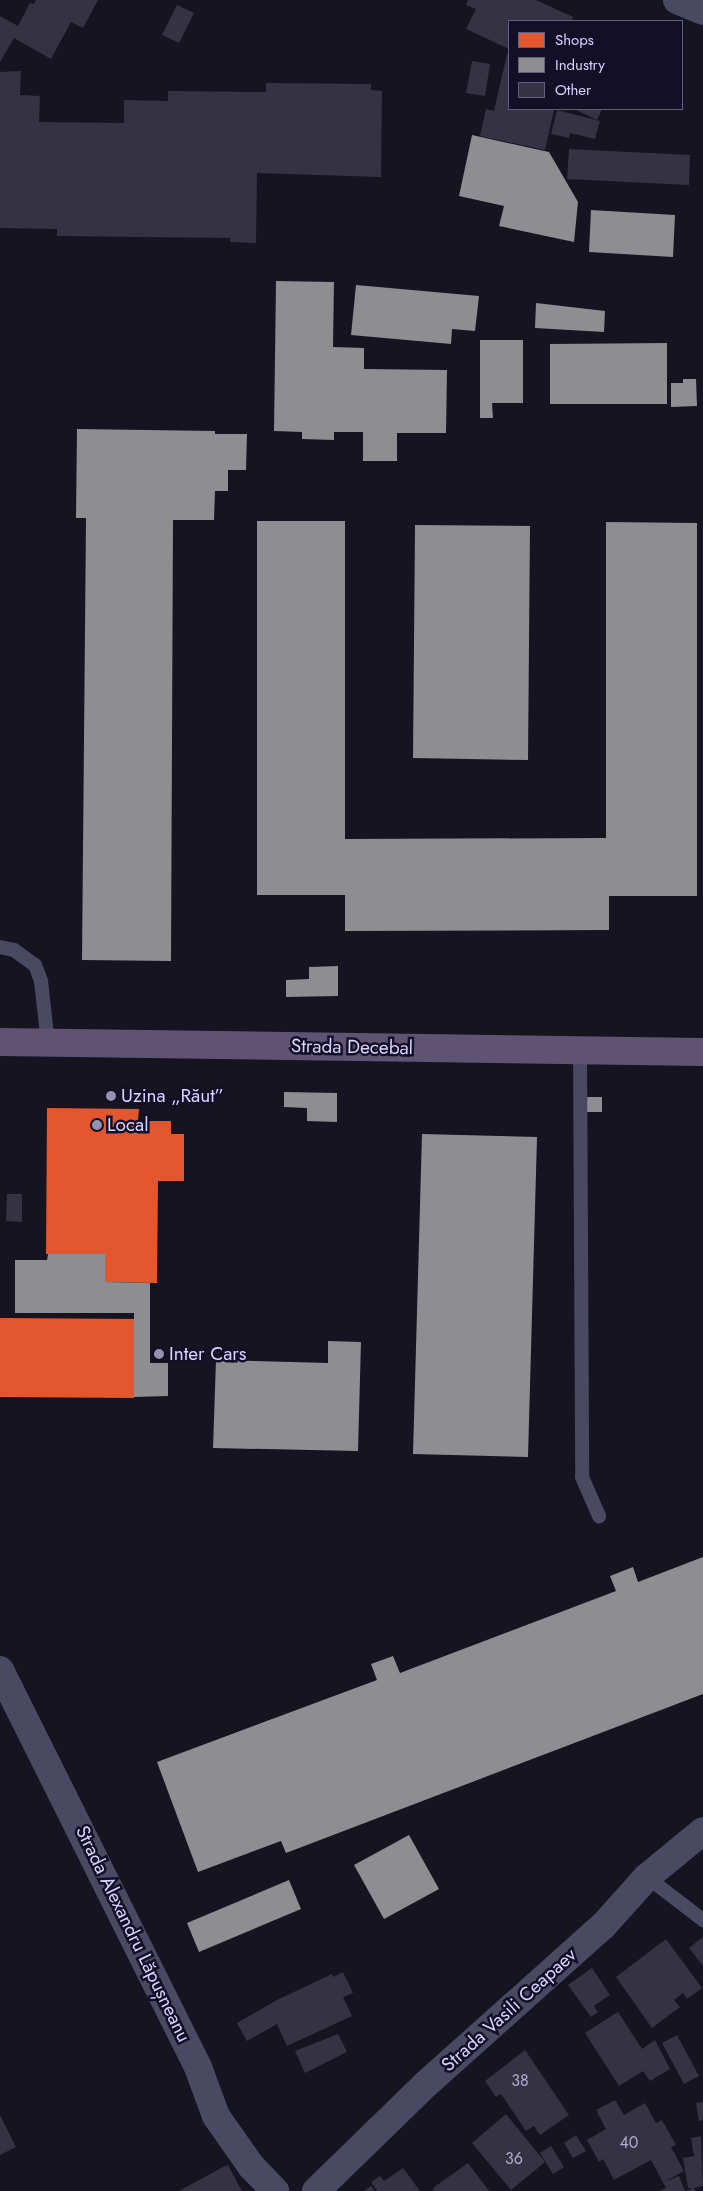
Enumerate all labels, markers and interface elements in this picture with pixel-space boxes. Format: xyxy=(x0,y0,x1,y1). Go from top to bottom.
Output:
legend xyxy=(508,20,683,110)
text: Shops xyxy=(555,29,594,51)
text: Industry xyxy=(555,54,605,76)
text: Other xyxy=(555,79,591,101)
street label: Strada Decebal xyxy=(291,1035,413,1059)
place label: Uzina „Răut” xyxy=(121,1085,224,1107)
marker: Uzina „Răut” xyxy=(105,1090,117,1102)
place label: Local xyxy=(107,1114,149,1136)
marker: Local xyxy=(91,1119,103,1131)
place label: Inter Cars xyxy=(169,1343,247,1365)
marker: Inter Cars xyxy=(153,1348,165,1360)
street label: Strada Alexandru Lăpușneanu xyxy=(71,1822,195,2046)
street label: Strada Vasili Ceapaev xyxy=(437,1943,581,2077)
house number: 38 xyxy=(511,2071,529,2091)
house number: 40 xyxy=(620,2133,638,2153)
house number: 36 xyxy=(505,2149,523,2169)

